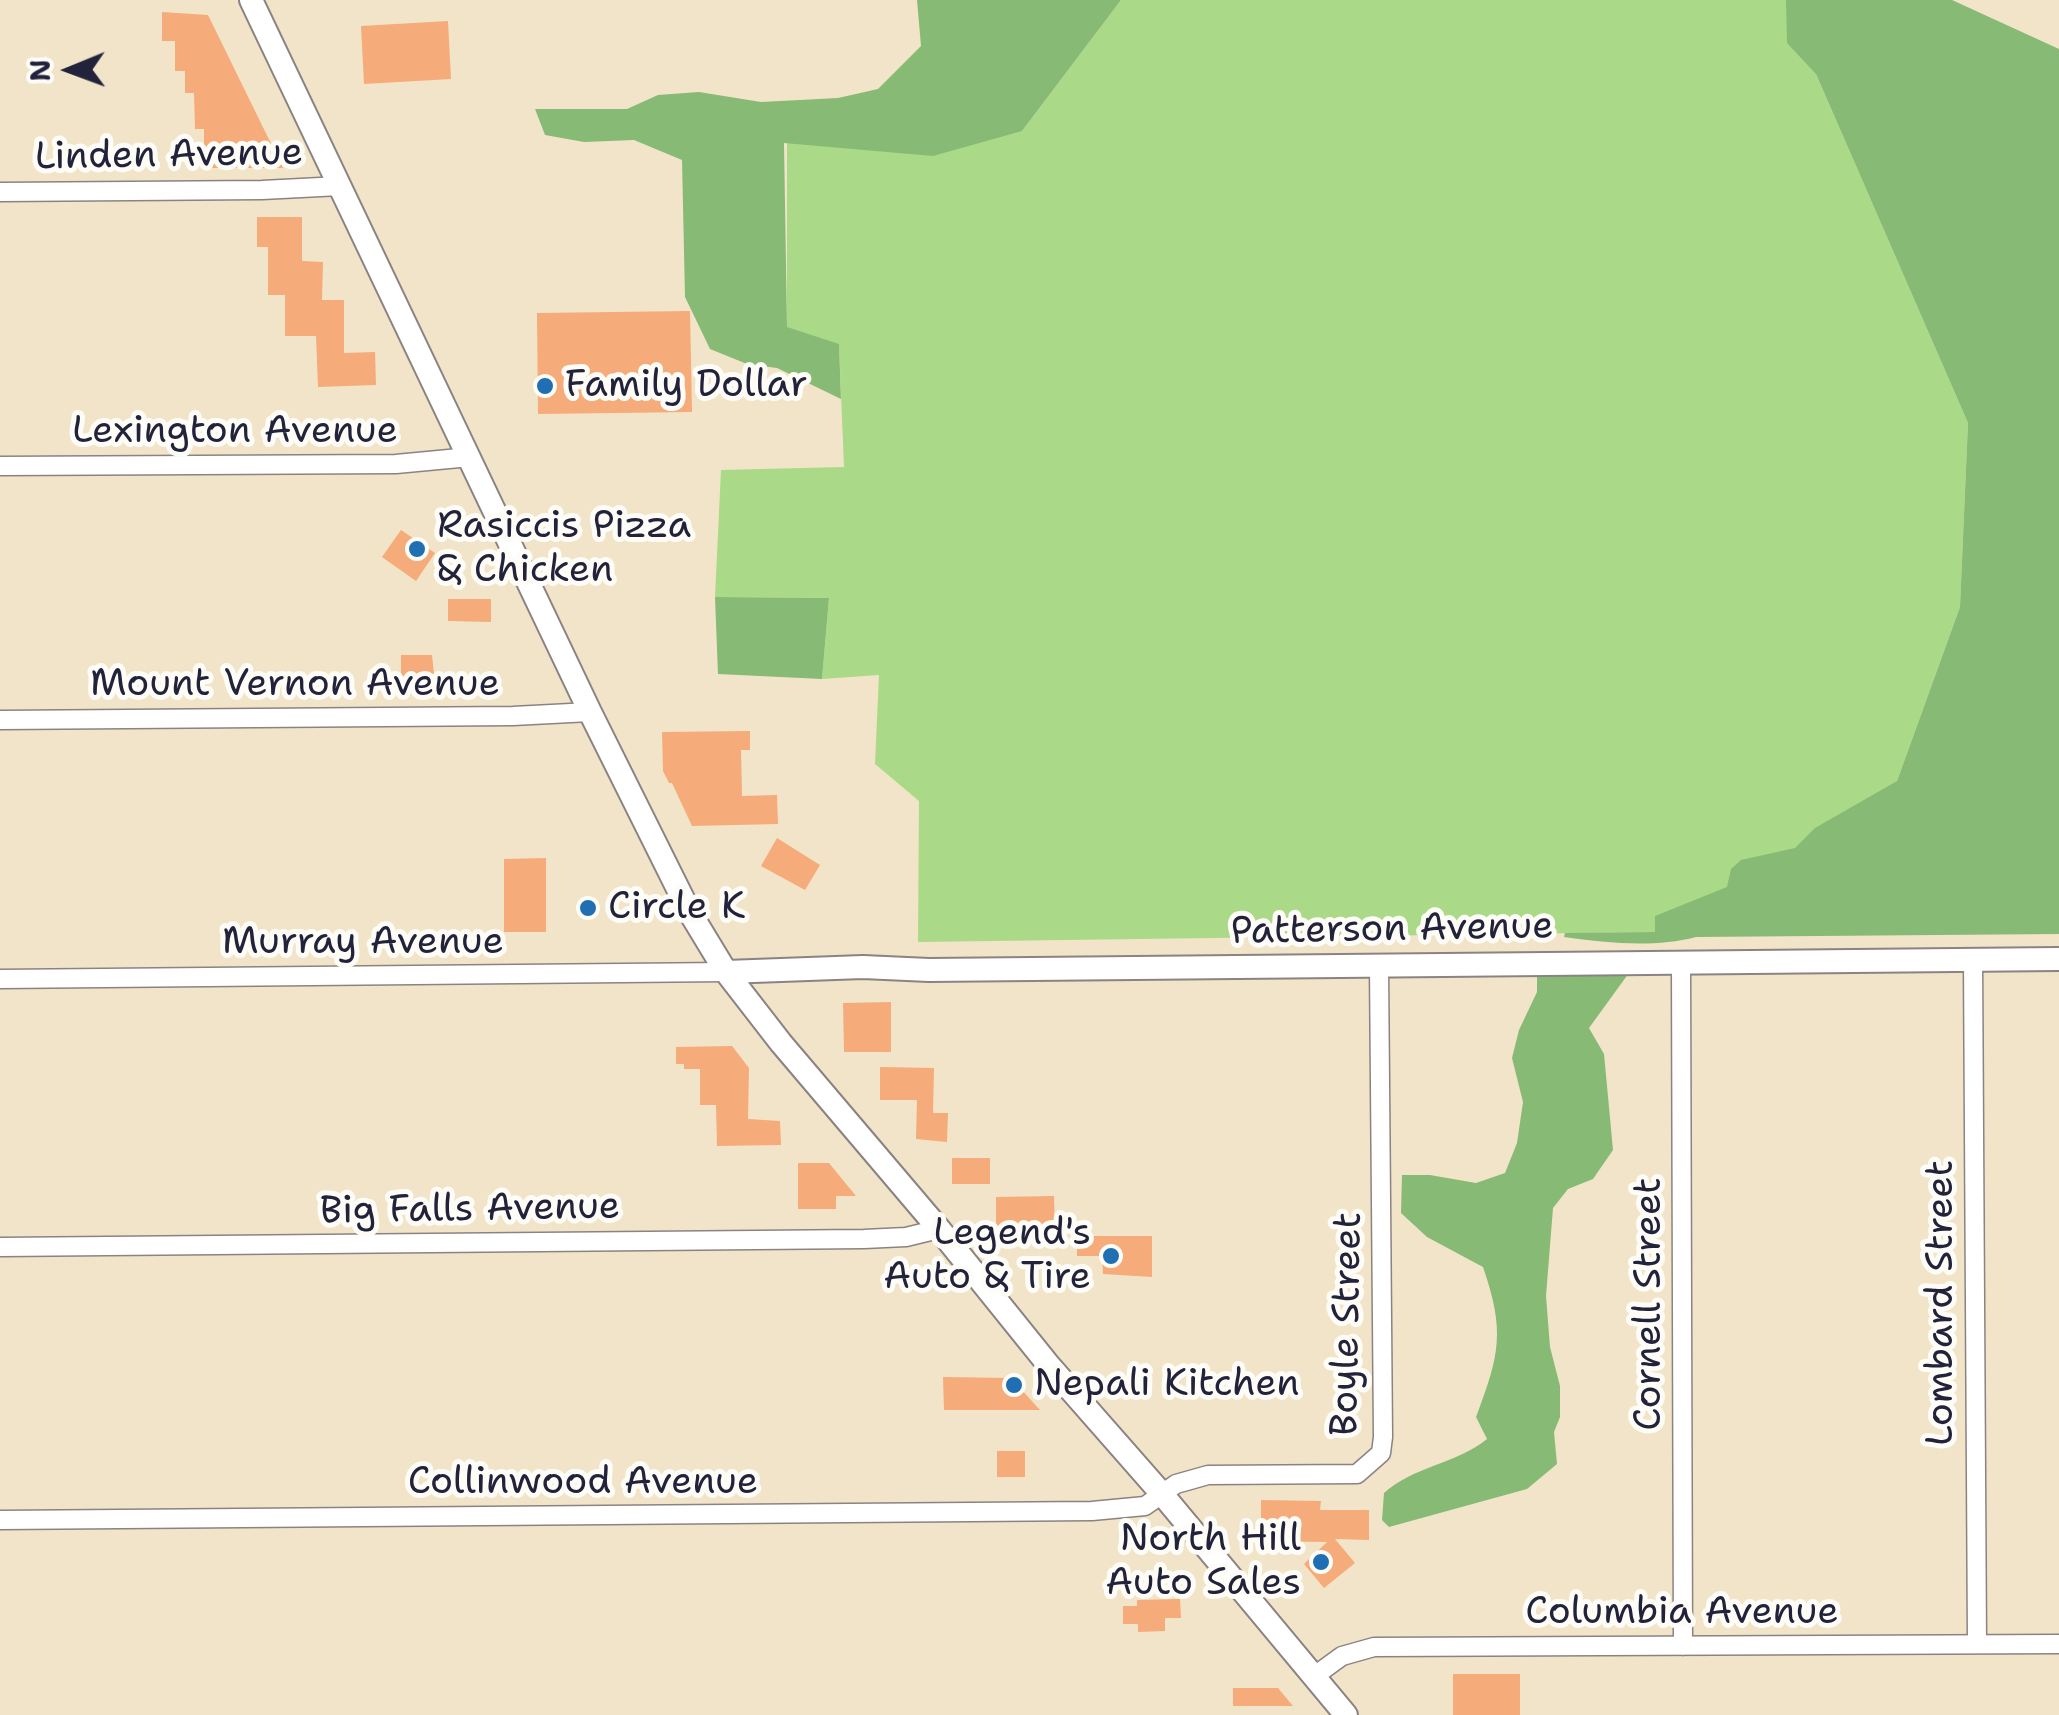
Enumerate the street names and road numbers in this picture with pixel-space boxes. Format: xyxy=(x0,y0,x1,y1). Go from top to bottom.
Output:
street label: Linden Avenue xyxy=(34,131,304,181)
street label: Lexington Avenue xyxy=(72,409,398,455)
street label: Mount Vernon Avenue xyxy=(90,662,500,708)
street label: Patterson Avenue xyxy=(1230,904,1554,956)
street label: Murray Avenue xyxy=(222,920,504,966)
street label: Lombard Street xyxy=(1919,1160,1965,1446)
street label: Cornell Street xyxy=(1627,1177,1673,1431)
street label: Big Falls Avenue xyxy=(319,1185,621,1235)
street label: Boyle Street xyxy=(1323,1212,1373,1436)
street label: Collinwood Avenue xyxy=(408,1460,758,1506)
street label: Columbia Avenue xyxy=(1525,1590,1839,1636)

